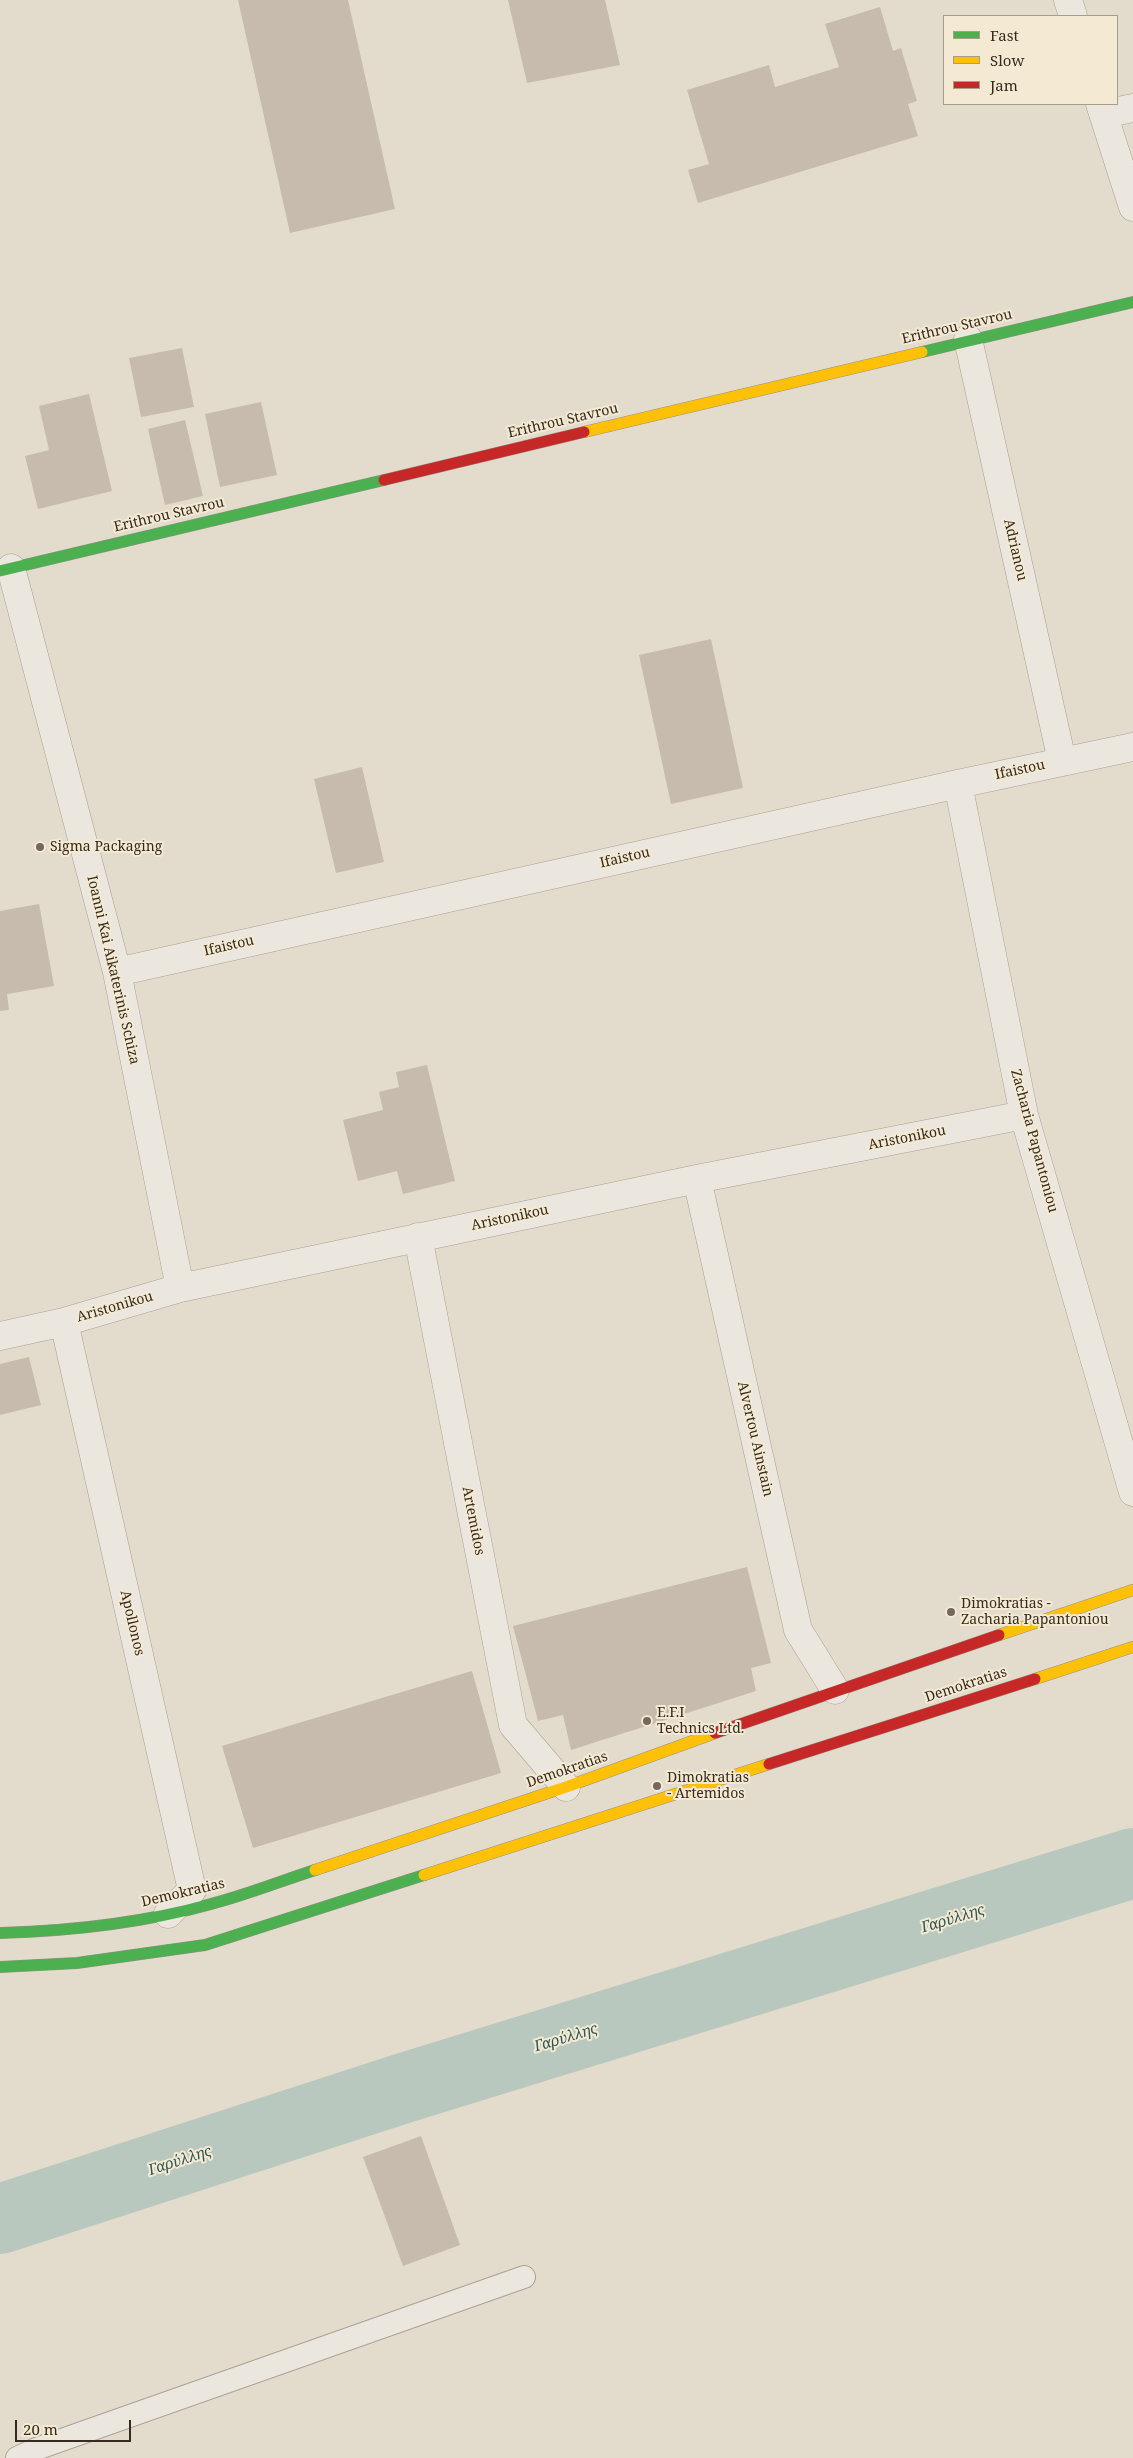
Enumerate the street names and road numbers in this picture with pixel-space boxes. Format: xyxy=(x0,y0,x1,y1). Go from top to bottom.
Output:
street label: Erithrou Stavrou xyxy=(900,306,1014,348)
street label: Erithrou Stavrou xyxy=(506,400,620,442)
street label: Erithrou Stavrou xyxy=(112,494,226,536)
street label: Adrianou xyxy=(1000,517,1030,583)
street label: Ifaistou xyxy=(993,756,1047,784)
street label: Ifaistou xyxy=(598,844,652,872)
street label: Ioanni Kai Aikaterinis Schiza xyxy=(83,874,143,1066)
street label: Ifaistou xyxy=(202,932,256,960)
street label: Zacharia Papantoniou xyxy=(1007,1067,1061,1215)
street label: Aristonikou xyxy=(867,1122,947,1154)
street label: Aristonikou xyxy=(470,1202,550,1234)
street label: Aristonikou xyxy=(75,1288,155,1326)
street label: Alvertou Ainstain xyxy=(734,1380,776,1498)
street label: Artemidos xyxy=(458,1485,488,1557)
street label: Apollonos xyxy=(116,1589,148,1657)
street label: Demokratias xyxy=(923,1664,1009,1706)
street label: Demokratias xyxy=(524,1748,610,1792)
street label: Demokratias xyxy=(140,1875,226,1911)

